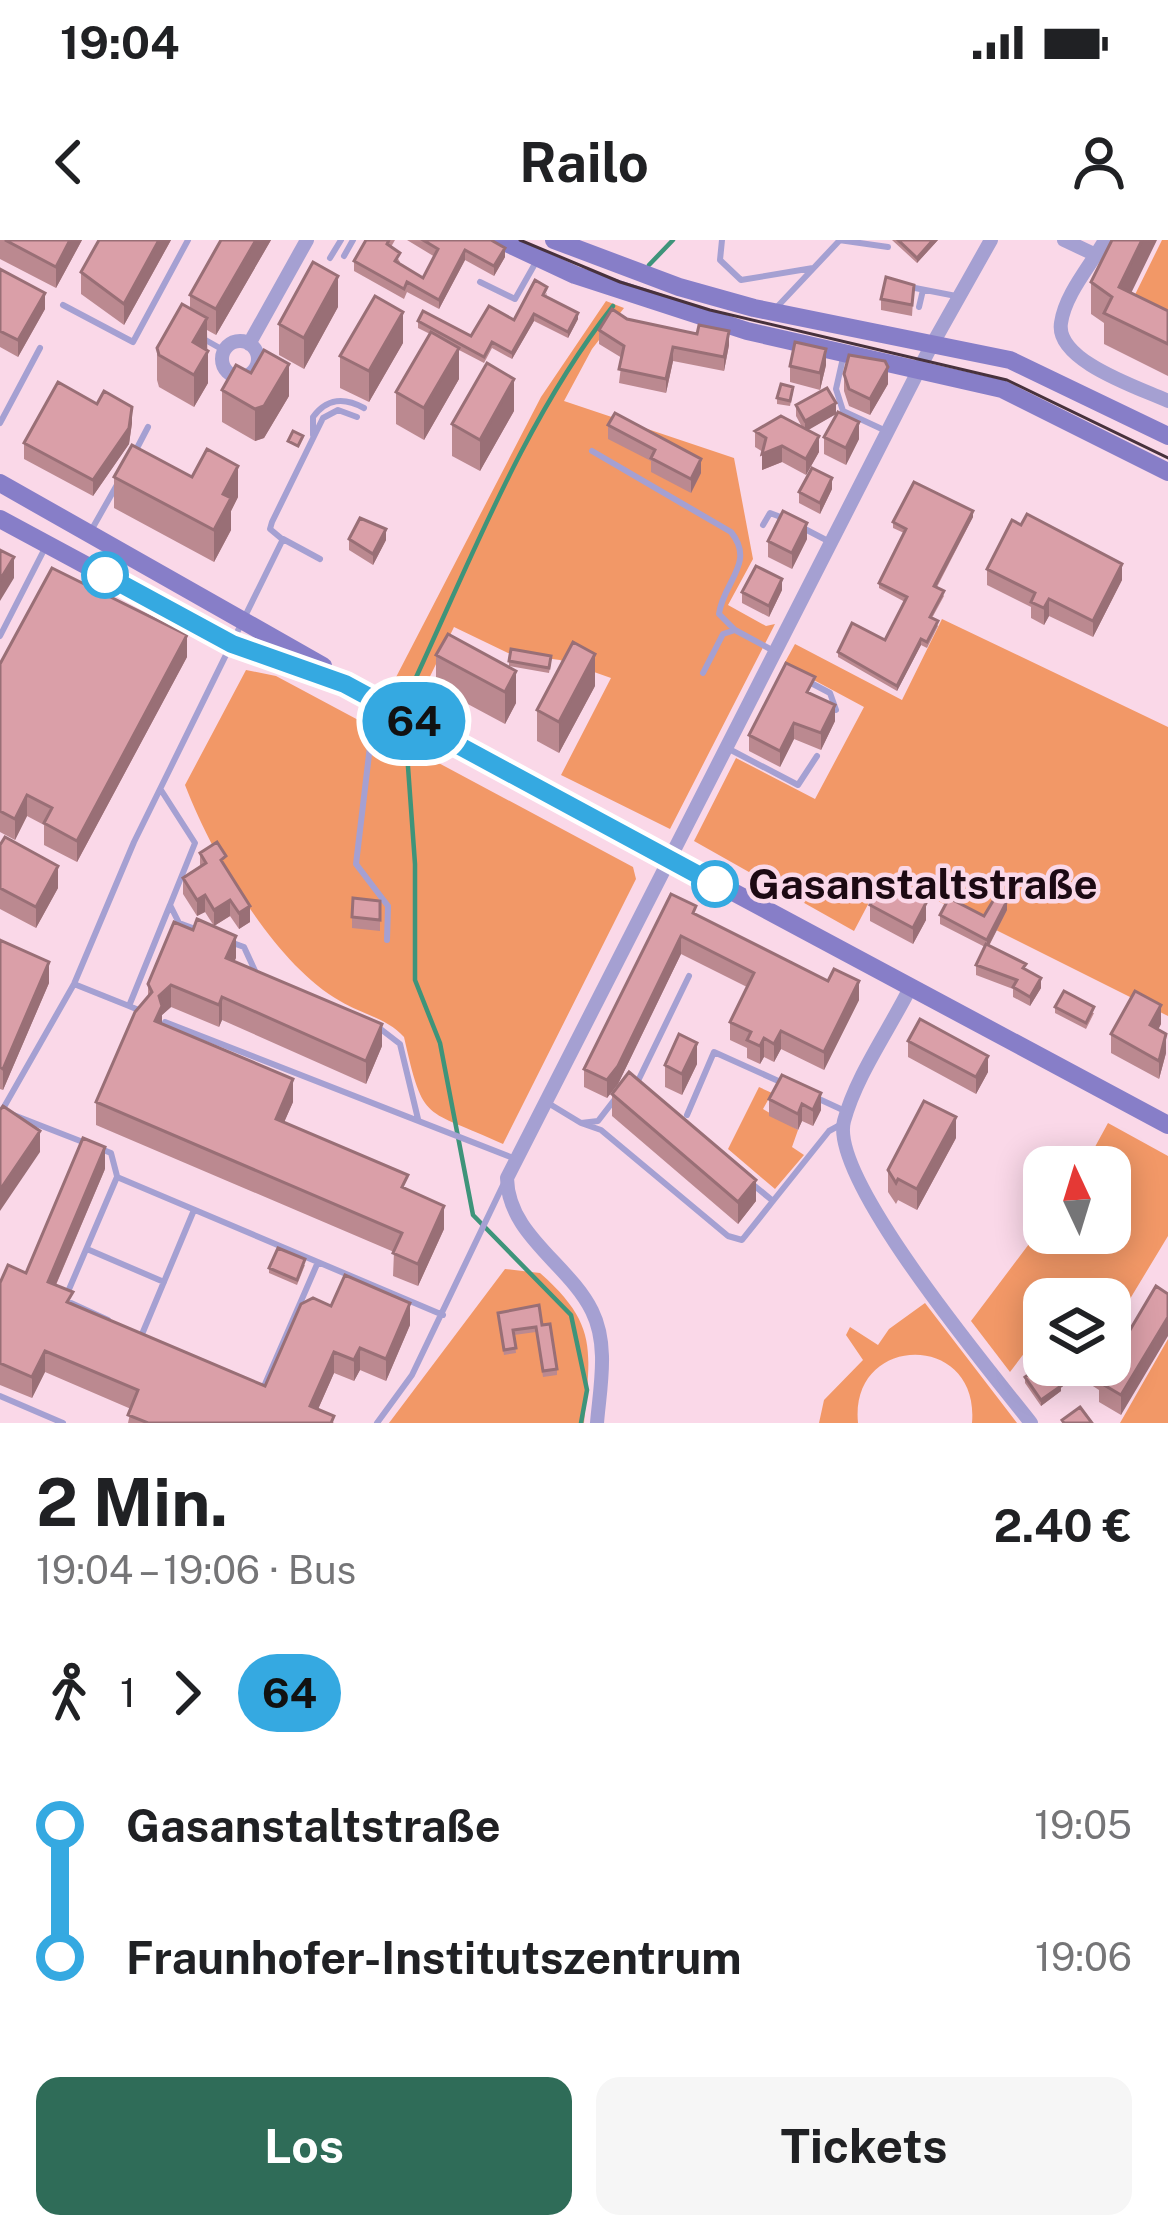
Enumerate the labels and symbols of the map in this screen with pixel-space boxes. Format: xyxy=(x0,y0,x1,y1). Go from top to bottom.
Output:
unlabelled marker xyxy=(83,553,127,597)
line badge: 64 xyxy=(360,682,468,760)
place label: Gasanstaltstraße xyxy=(748,859,1098,908)
marker: Gasanstaltstraße xyxy=(693,862,737,906)
north arrow xyxy=(1023,1146,1131,1254)

